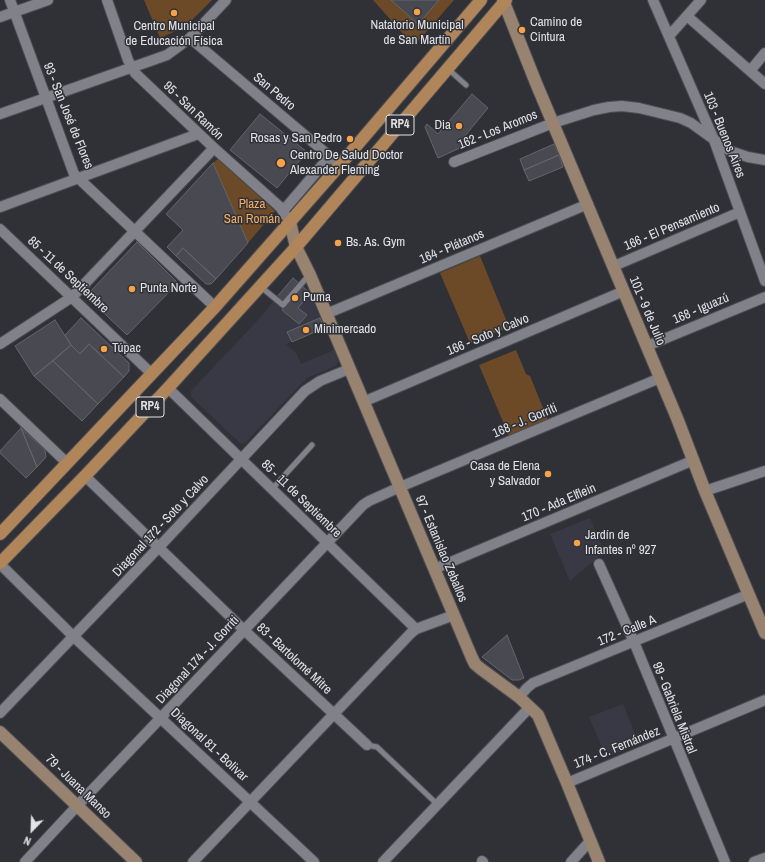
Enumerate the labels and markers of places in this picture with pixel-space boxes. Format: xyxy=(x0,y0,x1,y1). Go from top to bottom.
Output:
marker: Natatorio Municipal de San Martín xyxy=(412,7,422,17)
marker: Centro Municipal de Educación Física xyxy=(169,8,179,18)
place label: Camino de Cintura xyxy=(530,15,582,46)
place label: Natatorio Municipal de San Martín xyxy=(370,18,464,49)
place label: Centro Municipal de Educación Física xyxy=(125,19,223,50)
marker: Camino de Cintura xyxy=(517,25,527,35)
place label: Dia xyxy=(434,118,451,134)
marker: Dia xyxy=(454,121,464,131)
place label: Rosas y San Pedro xyxy=(250,131,342,147)
marker: Rosas y San Pedro xyxy=(345,134,355,144)
place label: Centro De Salud Doctor Alexander Fleming xyxy=(290,148,403,179)
marker: Centro De Salud Doctor Alexander Fleming xyxy=(275,157,287,169)
place label: Bs. As. Gym xyxy=(346,235,405,251)
marker: Bs. As. Gym xyxy=(333,238,343,248)
place label: Punta Norte xyxy=(140,281,197,297)
marker: Punta Norte xyxy=(127,284,137,294)
place label: Puma xyxy=(303,290,331,306)
marker: Puma xyxy=(290,293,300,303)
place label: Minimercado xyxy=(314,322,376,338)
marker: Minimercado xyxy=(301,325,311,335)
place label: Túpac xyxy=(112,341,141,357)
marker: Túpac xyxy=(99,344,109,354)
place label: Casa de Elena y Salvador xyxy=(470,459,540,490)
marker: Casa de Elena y Salvador xyxy=(543,469,553,479)
place label: Jardín de Infantes nº 927 xyxy=(585,528,656,559)
marker: Jardín de Infantes nº 927 xyxy=(572,538,582,548)

